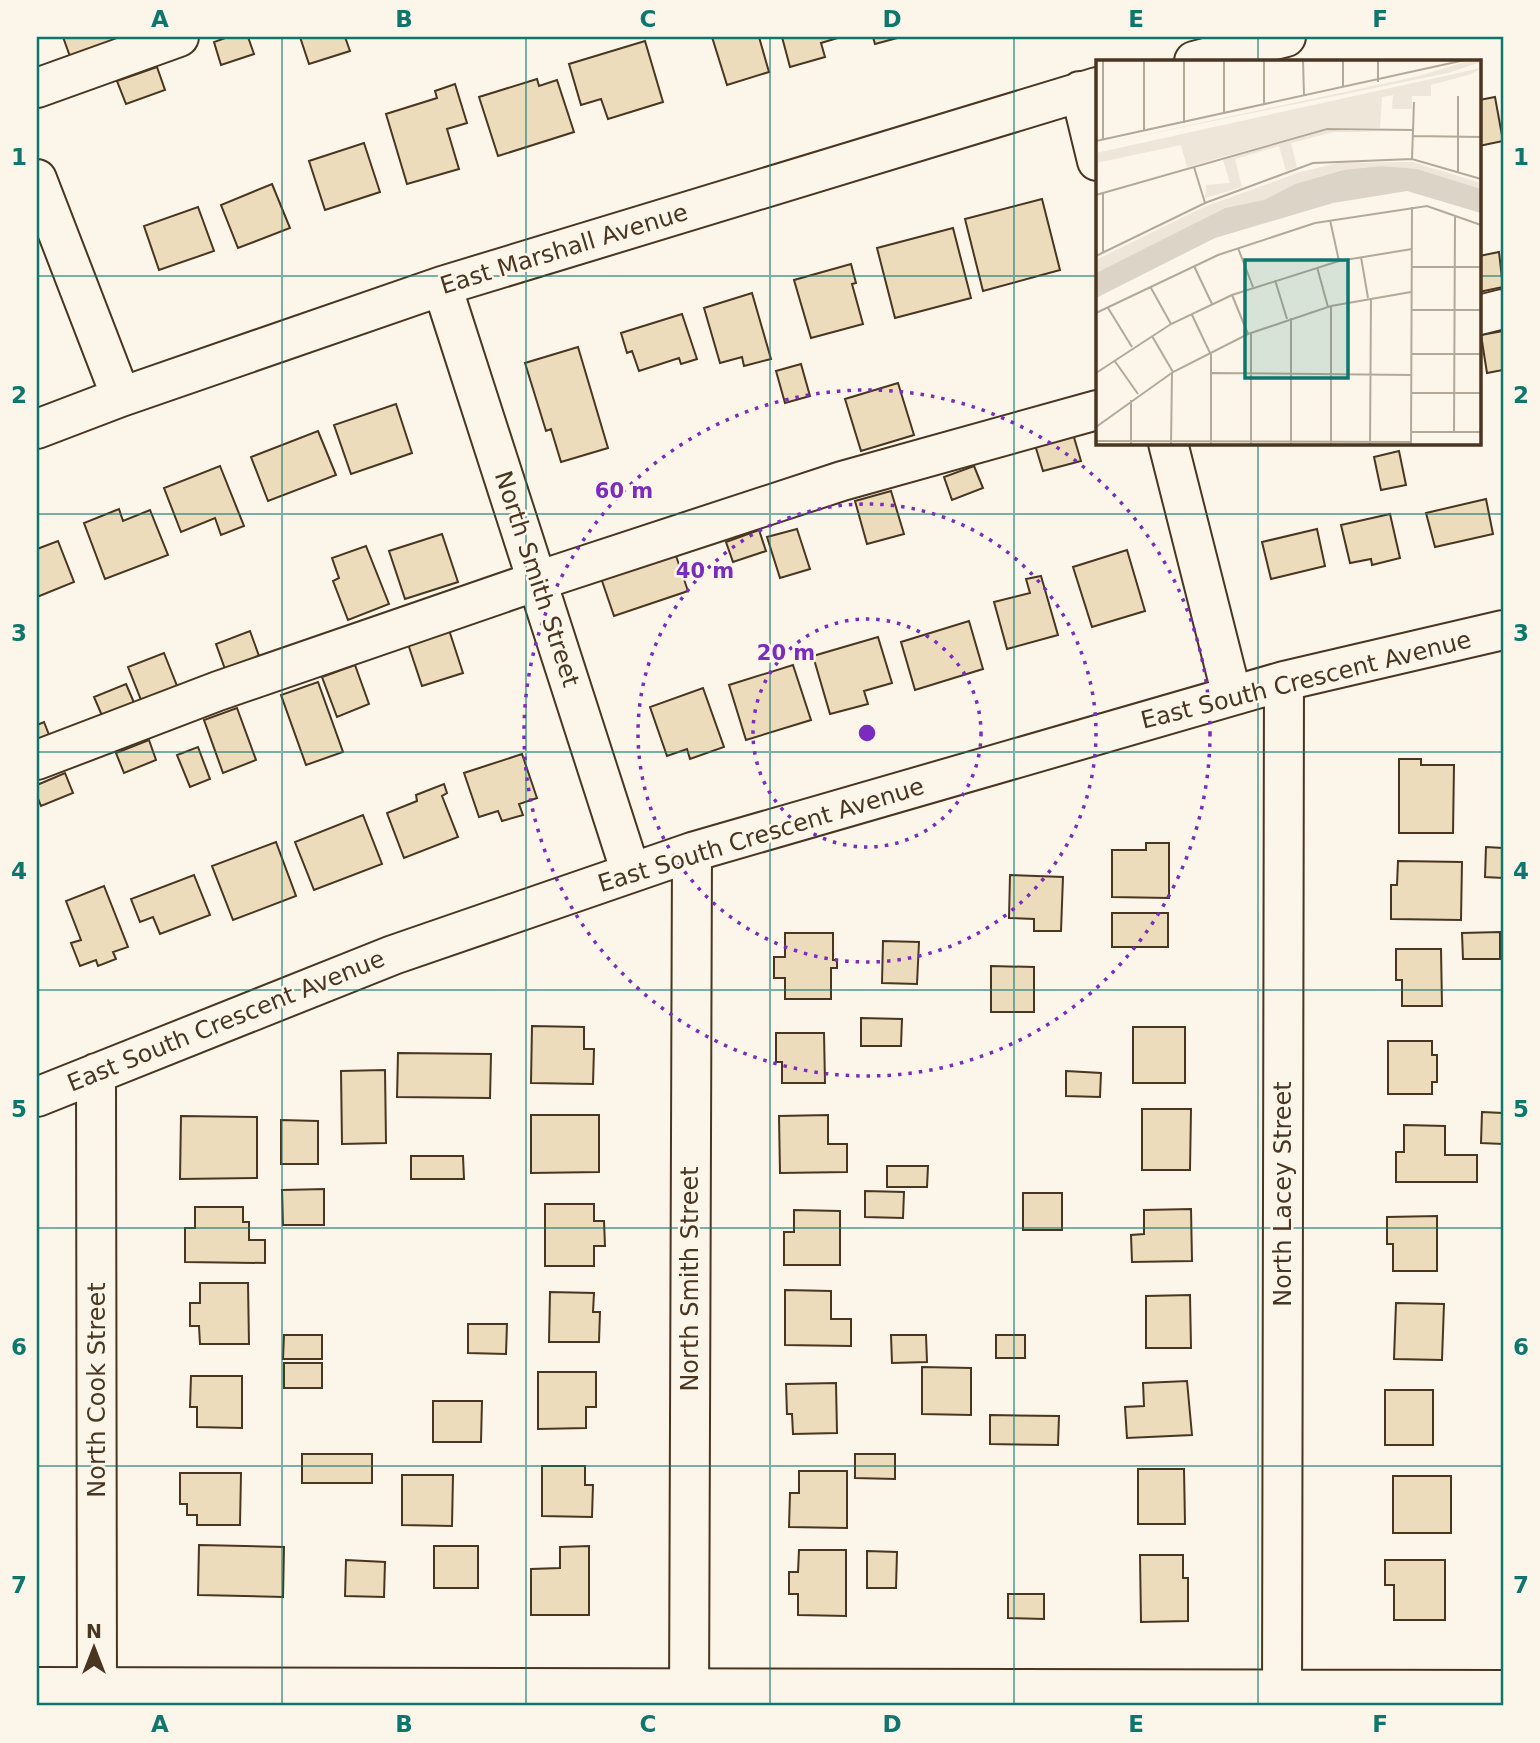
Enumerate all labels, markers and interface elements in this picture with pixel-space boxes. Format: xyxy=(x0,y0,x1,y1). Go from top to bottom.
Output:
text: A xyxy=(151,6,169,32)
text: B xyxy=(395,6,413,32)
text: C xyxy=(640,6,656,32)
text: D xyxy=(882,6,902,32)
text: E xyxy=(1128,6,1144,32)
text: F xyxy=(1372,6,1388,32)
inset map xyxy=(1096,60,1480,444)
text: 1 xyxy=(11,144,27,170)
text: 1 xyxy=(1513,144,1529,170)
street label: East Marshall Avenue xyxy=(437,198,691,300)
text: 2 xyxy=(11,382,27,408)
text: 2 xyxy=(1513,382,1529,408)
street label: North Smith Street xyxy=(489,468,585,690)
text: 60 m xyxy=(595,479,653,503)
text: 40 m xyxy=(676,559,734,583)
text: 3 xyxy=(11,620,27,646)
text: 3 xyxy=(1513,620,1529,646)
street label: East South Crescent Avenue xyxy=(1138,625,1474,735)
text: 20 m xyxy=(757,641,815,665)
centre of rings xyxy=(855,721,879,745)
street label: East South Crescent Avenue xyxy=(595,772,927,898)
text: 4 xyxy=(11,858,27,884)
text: 4 xyxy=(1513,858,1529,884)
street label: East South Crescent Avenue xyxy=(63,944,389,1098)
street label: North Lacey Street xyxy=(1269,1081,1297,1307)
text: 5 xyxy=(11,1096,27,1122)
text: 5 xyxy=(1513,1096,1529,1122)
street label: North Smith Street xyxy=(676,1166,704,1392)
street label: North Cook Street xyxy=(83,1282,111,1498)
text: 6 xyxy=(11,1334,27,1360)
text: 6 xyxy=(1513,1334,1529,1360)
text: 7 xyxy=(11,1572,27,1598)
text: 7 xyxy=(1513,1572,1529,1598)
north arrow xyxy=(60,1614,130,1684)
text: N xyxy=(86,1620,102,1642)
text: A xyxy=(151,1711,169,1737)
text: B xyxy=(395,1711,413,1737)
text: C xyxy=(640,1711,656,1737)
text: D xyxy=(882,1711,902,1737)
text: E xyxy=(1128,1711,1144,1737)
text: F xyxy=(1372,1711,1388,1737)

